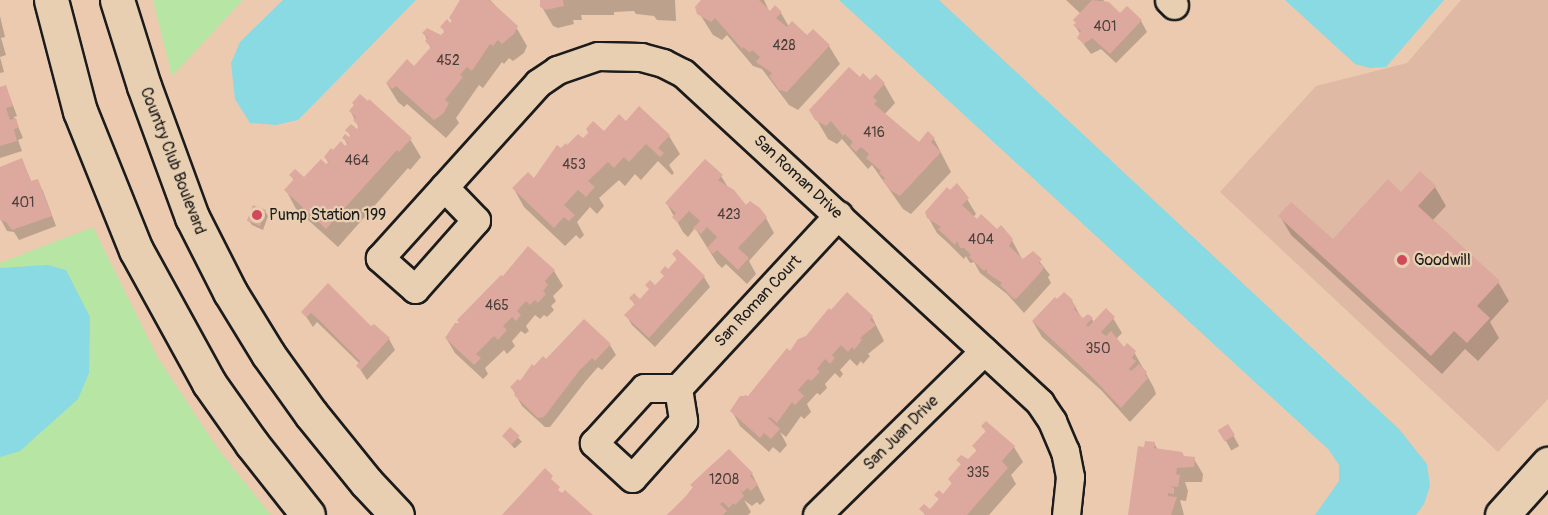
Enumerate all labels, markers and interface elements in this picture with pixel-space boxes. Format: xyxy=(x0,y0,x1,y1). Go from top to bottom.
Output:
house number: 401 xyxy=(1093,19,1117,35)
house number: 428 xyxy=(772,38,796,54)
house number: 452 xyxy=(436,53,460,69)
street label: Country Club Boulevard xyxy=(136,85,210,237)
house number: 416 xyxy=(863,125,885,141)
street label: San Roman Drive xyxy=(750,131,846,223)
house number: 464 xyxy=(345,153,369,169)
house number: 453 xyxy=(562,157,586,173)
house number: 401 xyxy=(11,195,35,211)
place label: Pump Station 199 xyxy=(269,205,386,225)
house number: 423 xyxy=(717,207,741,223)
marker: Pump Station 199 xyxy=(250,208,264,222)
house number: 404 xyxy=(968,232,994,248)
place label: Goodwill xyxy=(1414,250,1471,270)
street label: San Roman Court xyxy=(711,251,805,351)
marker: Goodwill xyxy=(1395,253,1409,267)
house number: 465 xyxy=(485,298,509,314)
house number: 350 xyxy=(1086,341,1110,357)
street label: San Juan Drive xyxy=(860,392,942,474)
house number: 335 xyxy=(966,465,990,481)
house number: 1208 xyxy=(709,472,739,488)

